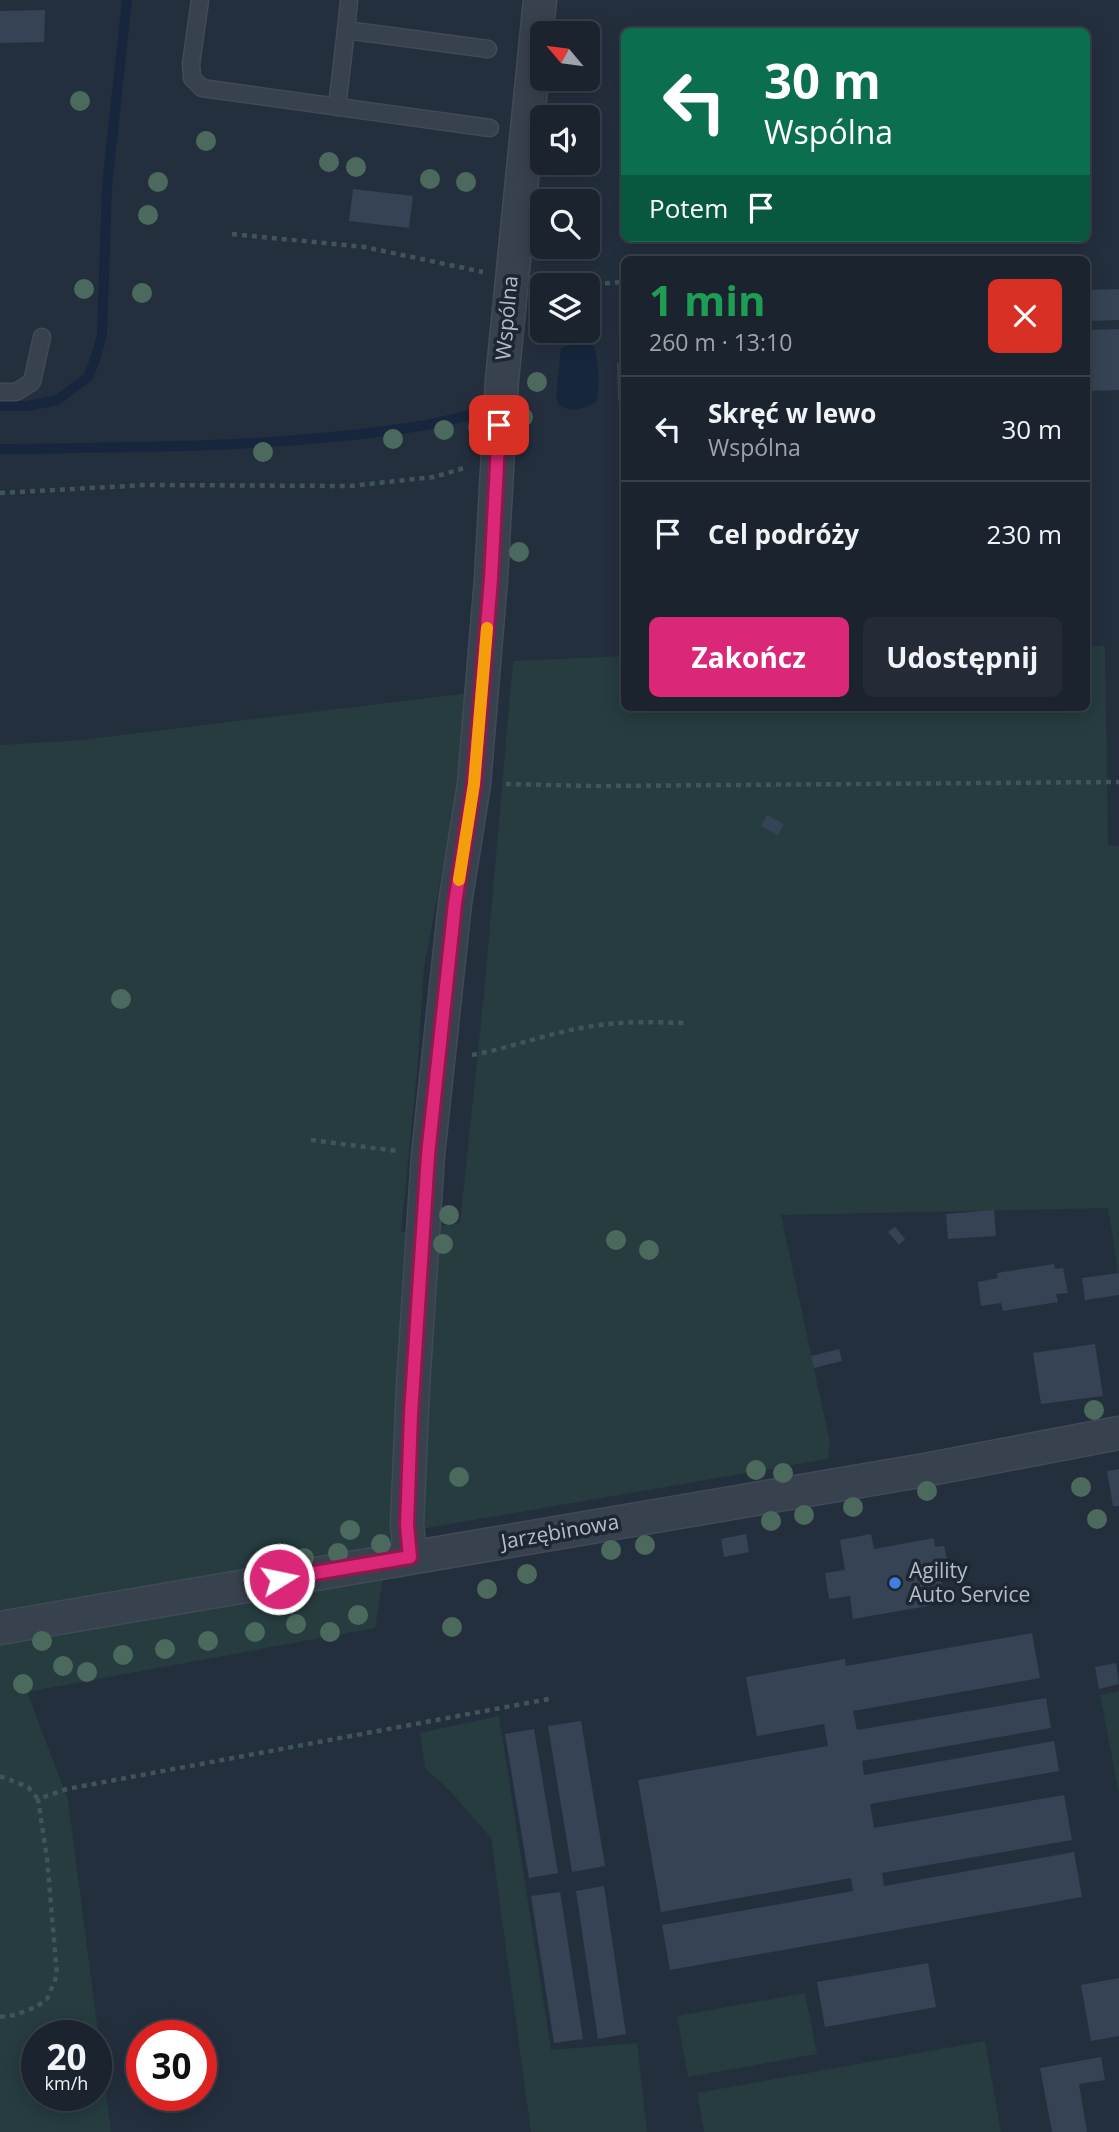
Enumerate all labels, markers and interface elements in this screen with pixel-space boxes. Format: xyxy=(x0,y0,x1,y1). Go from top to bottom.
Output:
north arrow xyxy=(530,21,600,91)
map controls xyxy=(530,21,600,343)
text: 30 m xyxy=(764,47,881,113)
icon: left xyxy=(649,56,740,147)
button: sound xyxy=(530,105,600,175)
text: Wspólna xyxy=(764,110,893,153)
button: search xyxy=(530,189,600,259)
icon: arrive xyxy=(742,189,780,227)
text: Potem xyxy=(649,190,728,226)
text: 1 min xyxy=(649,271,766,328)
button: layers xyxy=(530,273,600,343)
street label: Wspólna xyxy=(488,274,524,361)
button: close xyxy=(988,279,1062,353)
text: 260 m · 13:10 xyxy=(649,326,792,358)
pin xyxy=(469,395,529,455)
text: Skręć w lewo xyxy=(708,395,876,431)
icon: arrive xyxy=(480,406,518,444)
icon: left xyxy=(649,410,687,448)
text: 30 m xyxy=(1001,411,1062,447)
text: Wspólna xyxy=(708,431,801,463)
icon: arrive xyxy=(649,515,687,553)
text: Cel podróży xyxy=(708,516,859,552)
text: 230 m xyxy=(987,516,1062,552)
button: Zakończ xyxy=(649,617,849,697)
button: Udostępnij xyxy=(863,617,1062,697)
street label: Jarzębinowa xyxy=(497,1507,621,1555)
position arrow xyxy=(242,1542,316,1616)
place label: Agility Auto Service xyxy=(909,1556,1030,1608)
marker: Agility Auto Service xyxy=(887,1575,903,1591)
speed limit sign: 30 xyxy=(126,2020,217,2111)
text: 20 xyxy=(46,2033,87,2080)
text: km/h xyxy=(45,2071,88,2095)

